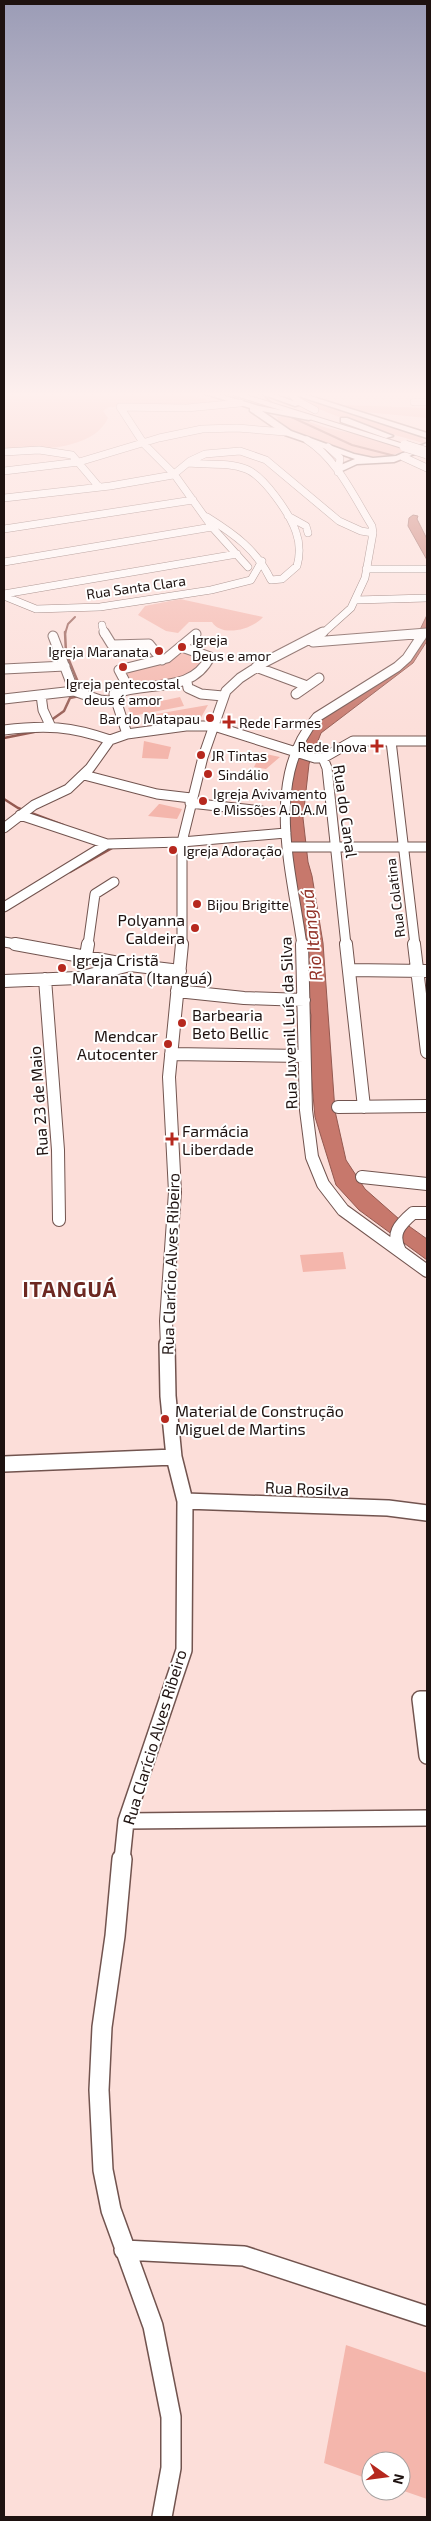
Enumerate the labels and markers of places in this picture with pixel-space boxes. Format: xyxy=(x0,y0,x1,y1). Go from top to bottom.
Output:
place label: Igreja Deus e amor xyxy=(192,631,272,664)
marker: Igreja Deus e amor xyxy=(176,641,188,653)
place label: Igreja Maranata xyxy=(48,643,149,660)
marker: Igreja Maranata xyxy=(153,645,165,657)
marker: Igreja pentecostal deus é amor xyxy=(117,661,129,673)
place label: Igreja pentecostal deus é amor xyxy=(66,675,181,708)
place label: Bar do Matapau xyxy=(99,710,200,727)
marker: Bar do Matapau xyxy=(204,712,216,724)
place label: Rede Farmes xyxy=(239,714,321,731)
marker: Rede Farmes xyxy=(223,716,235,728)
place label: Rede Inova xyxy=(298,738,367,755)
marker: Rede Inova xyxy=(371,740,383,752)
place label: JR Tintas xyxy=(211,747,267,764)
marker: JR Tintas xyxy=(195,749,207,761)
place label: Sindálio xyxy=(218,766,269,783)
marker: Sindálio xyxy=(202,768,214,780)
place label: Igreja Avivamento e Missões A.D.A.M xyxy=(213,785,328,818)
marker: Igreja Avivamento e Missões A.D.A.M xyxy=(197,795,209,807)
place label: Igreja Adoração xyxy=(183,842,282,860)
marker: Igreja Adoração xyxy=(167,844,179,856)
place label: Bijou Brigitte xyxy=(207,896,289,913)
marker: Bijou Brigitte xyxy=(191,898,203,910)
place label: Polyanna Caldeira xyxy=(118,910,185,947)
marker: Polyanna Caldeira xyxy=(189,922,201,934)
place label: Igreja Cristã Maranata (Itanguá) xyxy=(72,950,212,987)
marker: Igreja Cristã Maranata (Itanguá) xyxy=(56,962,68,974)
place label: Barbearia Beto Bellic xyxy=(192,1005,269,1042)
marker: Barbearia Beto Bellic xyxy=(176,1017,188,1029)
place label: Mendcar Autocenter xyxy=(77,1026,159,1063)
marker: Mendcar Autocenter xyxy=(162,1038,174,1050)
place label: Farmácia Liberdade xyxy=(182,1121,254,1158)
marker: Farmácia Liberdade xyxy=(166,1133,178,1145)
place label: Material de Construção Miguel de Martins xyxy=(175,1401,344,1438)
marker: Material de Construção Miguel de Martins xyxy=(159,1413,171,1425)

